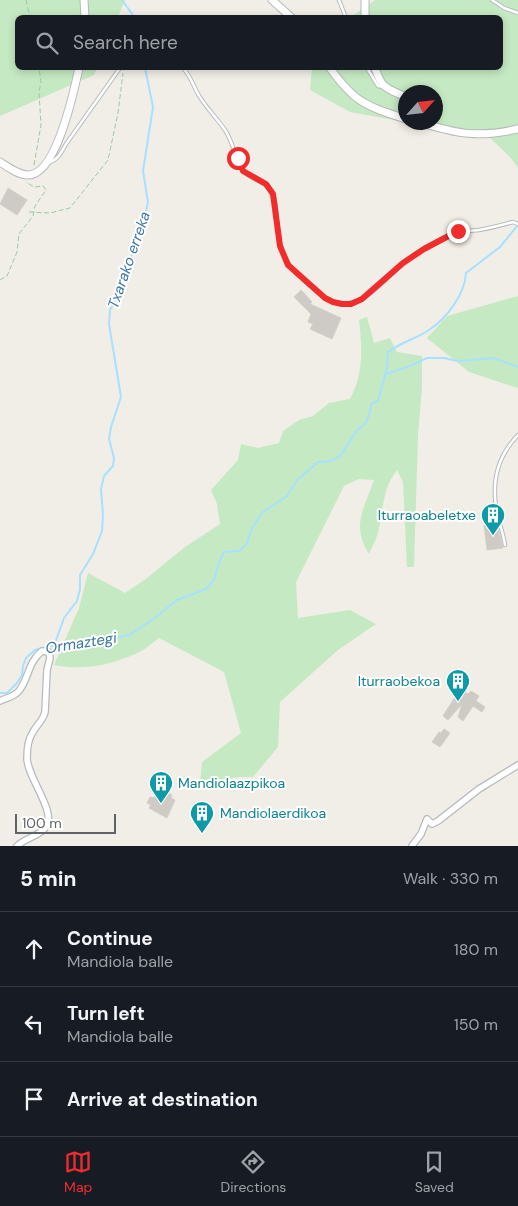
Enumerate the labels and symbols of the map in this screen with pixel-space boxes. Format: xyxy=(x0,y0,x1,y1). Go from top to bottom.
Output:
north arrow xyxy=(398,85,443,130)
route start xyxy=(227,147,250,170)
water label: Txarako erreka xyxy=(103,209,155,311)
route end xyxy=(447,220,470,243)
building icon: Iturraoabeletxe xyxy=(480,502,506,536)
place label: Iturraoabeletxe xyxy=(378,506,476,524)
water label: Ormaztegi xyxy=(44,627,118,658)
building icon: Iturraobekoa xyxy=(445,668,471,702)
place label: Iturraobekoa xyxy=(358,672,440,690)
building icon: Mandiolaazpikoa xyxy=(148,770,174,804)
place label: Mandiolaazpikoa xyxy=(178,774,285,792)
building icon: Mandiolaerdikoa xyxy=(189,800,215,834)
place label: Mandiolaerdikoa xyxy=(220,804,326,822)
scale bar xyxy=(15,811,116,834)

